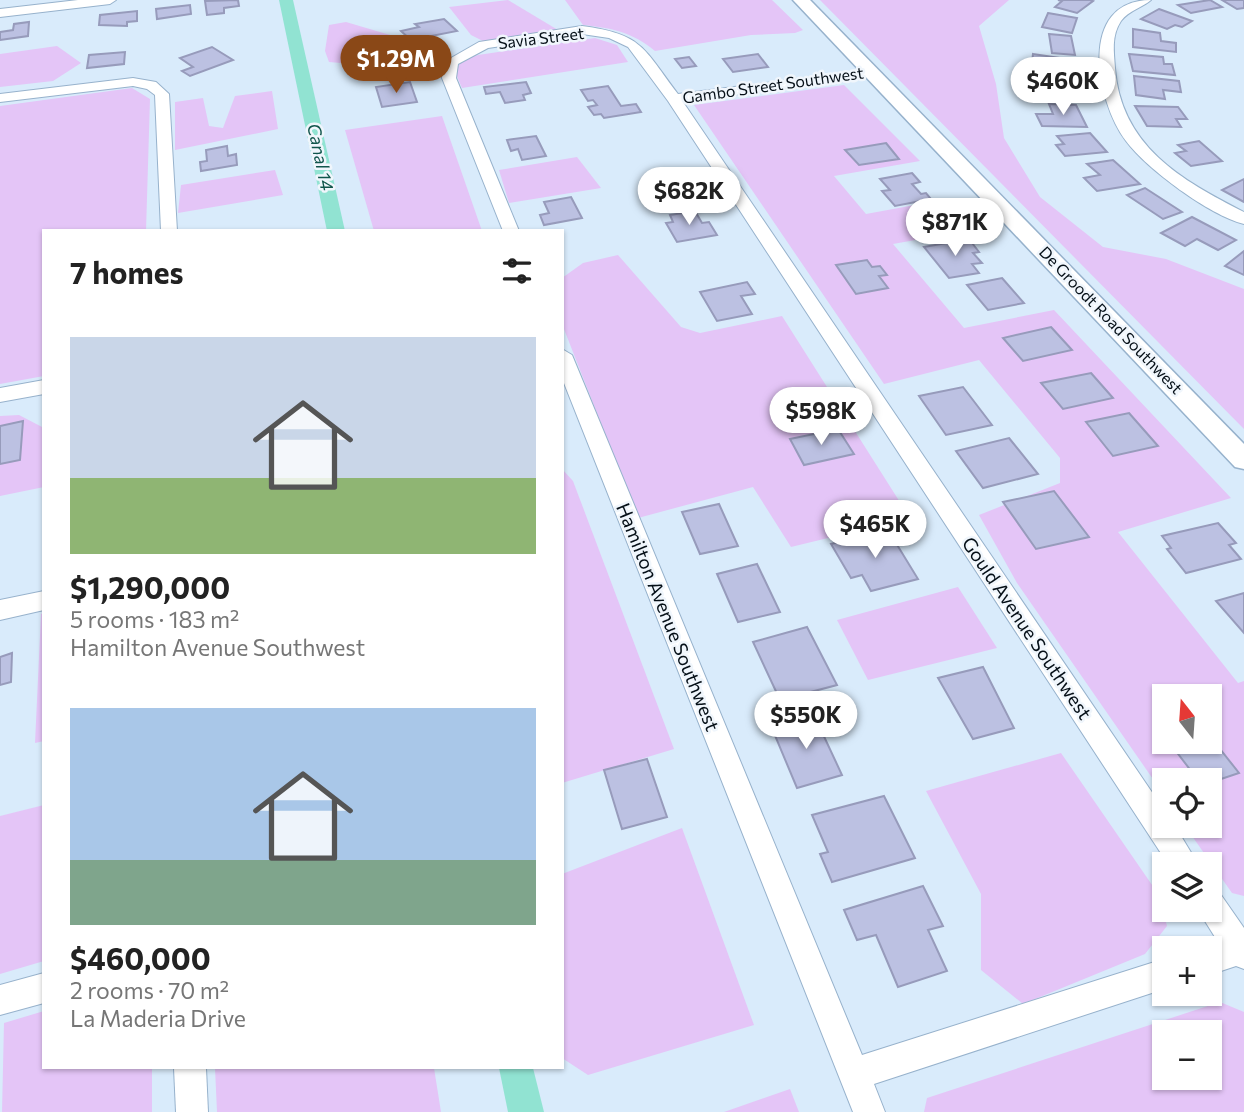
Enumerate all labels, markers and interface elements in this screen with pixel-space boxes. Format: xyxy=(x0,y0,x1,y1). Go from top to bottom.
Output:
street label: Savia Street xyxy=(497,23,585,52)
pin: $1.29M xyxy=(339,36,453,95)
text: $1.29M xyxy=(357,44,436,72)
pin: $460K xyxy=(1014,58,1112,117)
street label: Gambo Street Southwest xyxy=(681,62,865,107)
text: $460K xyxy=(1027,66,1099,94)
water label: Canal 14 xyxy=(303,121,339,193)
pin: $682K xyxy=(640,168,738,227)
text: $682K xyxy=(654,176,724,204)
pin: $871K xyxy=(906,198,1004,258)
text: $871K xyxy=(922,207,988,235)
street label: De Groodt Road Southwest xyxy=(1036,242,1187,398)
icon: filters xyxy=(498,252,536,290)
text: 7 homes xyxy=(70,253,183,290)
icon: home xyxy=(240,382,366,508)
pin: $598K xyxy=(772,388,870,447)
text: $598K xyxy=(785,396,857,424)
street label: Hamilton Avenue Southwest xyxy=(612,499,725,734)
pin: $465K xyxy=(826,500,924,560)
text: $465K xyxy=(840,509,911,537)
street label: Gould Avenue Southwest xyxy=(958,532,1097,724)
text: $1,290,000 xyxy=(70,568,230,605)
text: 5 rooms · 183 m² xyxy=(70,605,239,633)
text: Hamilton Avenue Southwest xyxy=(70,633,365,661)
north arrow xyxy=(1152,684,1222,754)
map controls xyxy=(1152,684,1222,1090)
pin: $550K xyxy=(757,692,855,751)
text: $550K xyxy=(770,700,842,728)
icon: home xyxy=(240,753,366,879)
button: locate xyxy=(1152,768,1222,838)
button: layers xyxy=(1152,852,1222,922)
button: + xyxy=(1152,936,1222,1006)
text: $460,000 xyxy=(70,939,211,976)
text: 2 rooms · 70 m² xyxy=(70,976,229,1004)
text: La Maderia Drive xyxy=(70,1004,246,1032)
button: − xyxy=(1152,1020,1222,1090)

